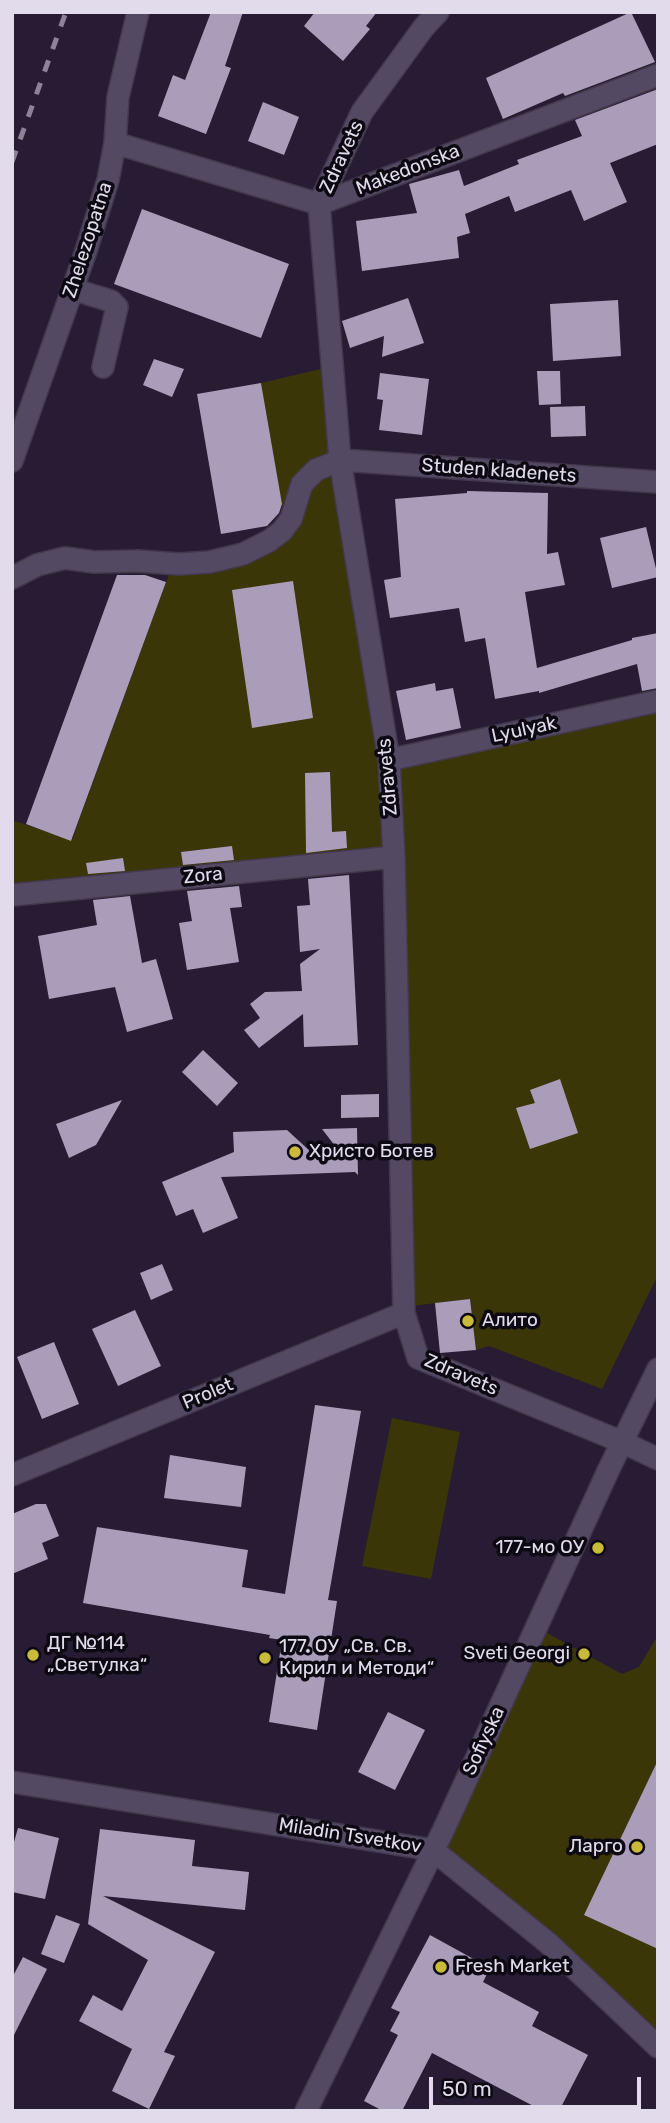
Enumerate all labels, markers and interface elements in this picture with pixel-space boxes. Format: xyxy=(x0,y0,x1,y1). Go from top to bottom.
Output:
street label: Zdravets xyxy=(315,117,369,197)
street label: Makedonska xyxy=(353,140,463,200)
street label: Zhelezopatna xyxy=(59,179,117,301)
street label: Studen kladenets xyxy=(421,454,577,488)
street label: Lyulyak xyxy=(489,712,559,748)
street label: Zdravets xyxy=(373,737,403,817)
street label: Zora xyxy=(182,863,224,889)
place label: Христо Ботев xyxy=(309,1141,434,1163)
marker: Христо Ботев xyxy=(287,1144,303,1160)
place label: Алито xyxy=(482,1310,538,1332)
marker: Алито xyxy=(460,1313,476,1329)
street label: Zdravets xyxy=(421,1349,501,1401)
street label: Prolet xyxy=(179,1373,237,1415)
place label: 177-мо ОУ xyxy=(495,1537,584,1559)
marker: 177-мо ОУ xyxy=(590,1540,606,1556)
place label: ДГ №114 „Светулка“ xyxy=(47,1633,147,1677)
place label: 177. ОУ „Св. Св. Кирил и Методи“ xyxy=(279,1636,434,1680)
place label: Sveti Georgi xyxy=(463,1643,570,1665)
marker: Sveti Georgi xyxy=(576,1646,592,1662)
marker: ДГ №114 „Светулка“ xyxy=(25,1647,41,1663)
marker: 177. ОУ „Св. Св. Кирил и Методи“ xyxy=(257,1650,273,1666)
street label: Sofiyska xyxy=(458,1703,510,1779)
street label: Miladin Tsvetkov xyxy=(277,1813,423,1859)
place label: Ларго xyxy=(569,1836,623,1858)
marker: Ларго xyxy=(629,1839,645,1855)
place label: Fresh Market xyxy=(455,1956,570,1978)
marker: Fresh Market xyxy=(433,1959,449,1975)
scale bar xyxy=(432,2064,644,2108)
text: 50 m xyxy=(442,2076,492,2101)

